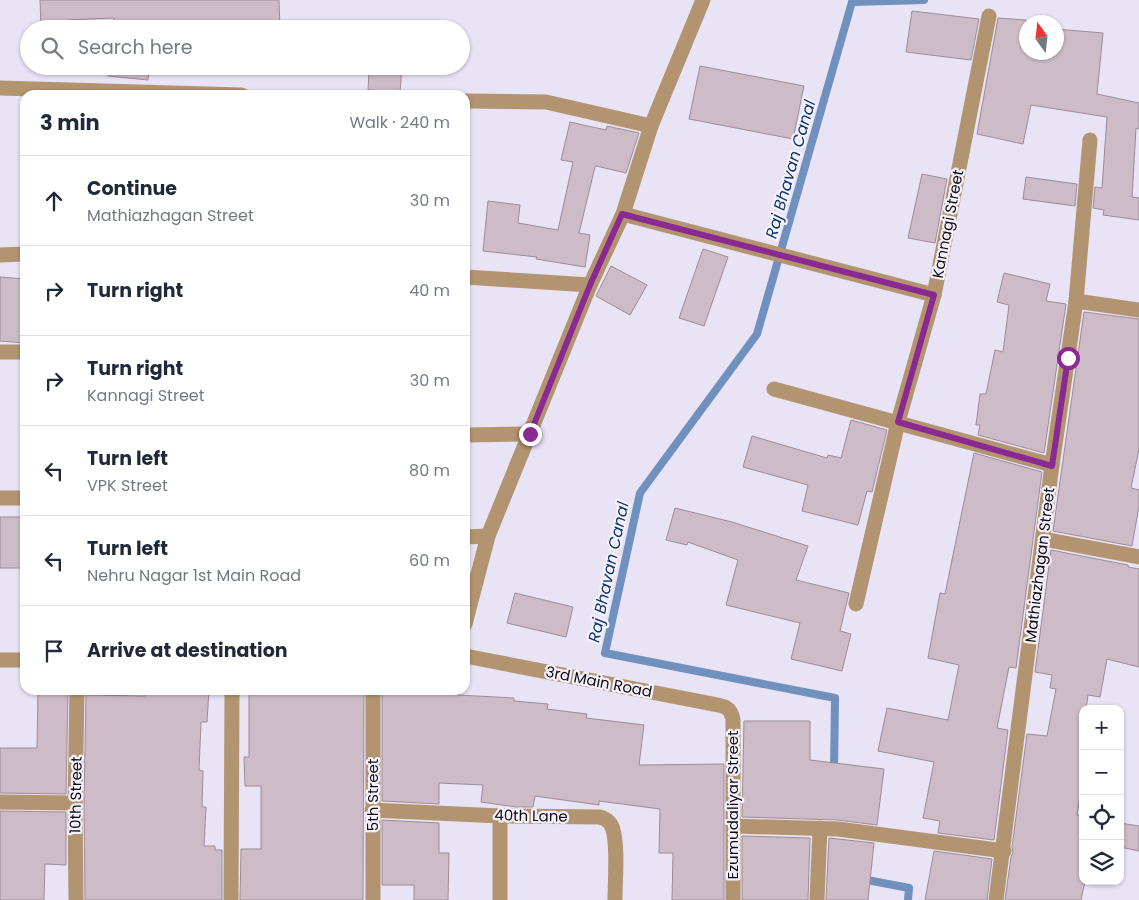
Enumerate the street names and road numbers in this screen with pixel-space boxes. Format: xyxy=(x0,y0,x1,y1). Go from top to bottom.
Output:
street label: Kannagi Street xyxy=(927,168,968,280)
street label: Mathiazhagan Street xyxy=(1020,486,1059,644)
street label: 3rd Main Road xyxy=(544,661,654,702)
street label: Ezumudaliyar Street xyxy=(722,731,743,879)
street label: 10th Street xyxy=(64,756,87,834)
street label: 5th Street xyxy=(362,759,383,831)
street label: 40th Lane xyxy=(494,804,568,827)

